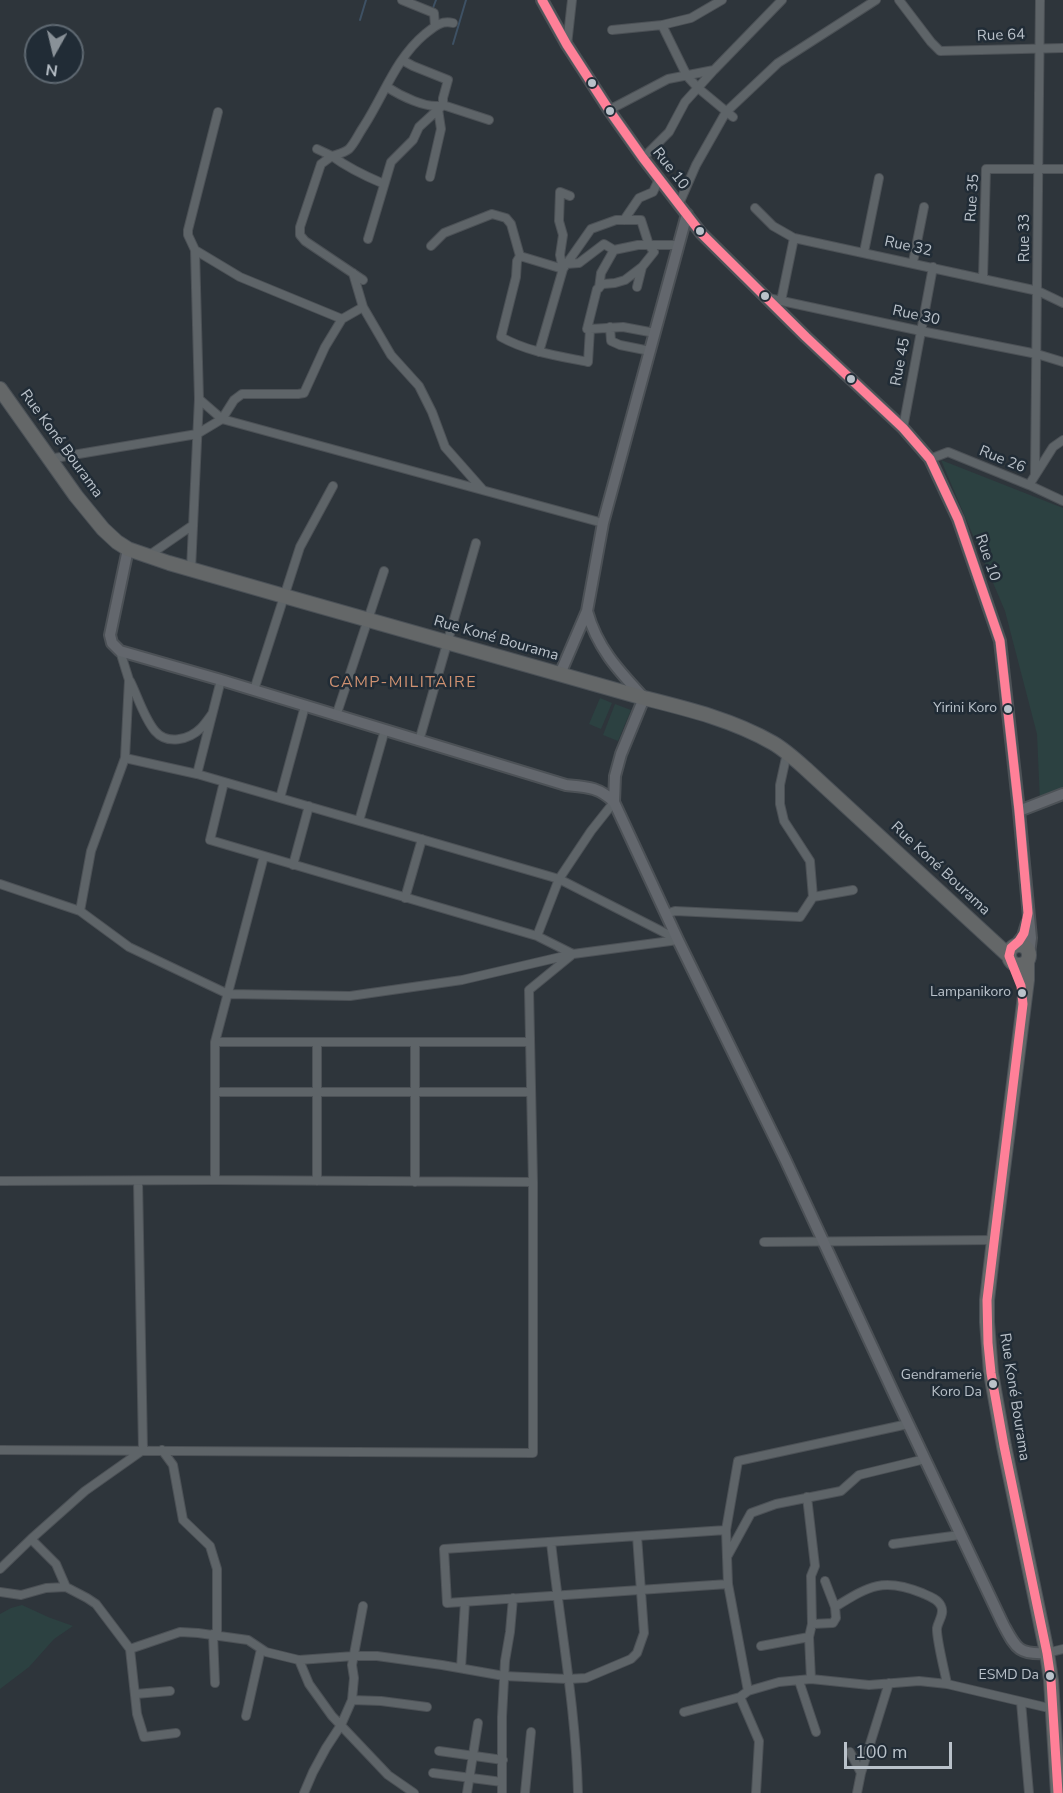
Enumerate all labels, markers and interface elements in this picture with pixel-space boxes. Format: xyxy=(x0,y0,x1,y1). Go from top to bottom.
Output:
north arrow xyxy=(24,24,84,84)
street label: Rue 64 xyxy=(977,26,1025,46)
text: N xyxy=(44,58,59,82)
unlabelled marker xyxy=(586,77,598,89)
unlabelled marker xyxy=(604,105,616,117)
street label: Rue 10 xyxy=(648,144,692,194)
street label: Rue 35 xyxy=(962,173,984,223)
street label: Rue 33 xyxy=(1016,214,1034,262)
unlabelled marker xyxy=(694,225,706,237)
street label: Rue 32 xyxy=(883,233,933,261)
unlabelled marker xyxy=(759,290,771,302)
street label: Rue 30 xyxy=(891,302,941,330)
street label: Rue 45 xyxy=(888,337,914,387)
unlabelled marker xyxy=(845,373,857,385)
street label: Rue Koné Bourama xyxy=(16,386,106,502)
street label: Rue 26 xyxy=(976,443,1028,477)
street label: Rue 10 xyxy=(971,532,1003,584)
street label: Rue Koné Bourama xyxy=(431,613,561,665)
district label: CAMP-MILITAIRE xyxy=(329,673,477,693)
place label: Yirini Koro xyxy=(933,701,997,717)
marker: Yirini Koro xyxy=(1002,703,1014,715)
street label: Rue Koné Bourama xyxy=(887,818,993,920)
place label: Lampanikoro xyxy=(930,985,1011,1001)
marker: Lampanikoro xyxy=(1016,987,1028,999)
street label: Rue Koné Bourama xyxy=(995,1332,1033,1462)
place label: Gendramerie Koro Da xyxy=(901,1368,982,1400)
marker: Gendramerie Koro Da xyxy=(987,1378,999,1390)
place label: ESMD Da xyxy=(979,1668,1039,1684)
marker: ESMD Da xyxy=(1044,1670,1056,1682)
scale bar xyxy=(847,1730,955,1768)
text: 100 m xyxy=(855,1740,907,1764)

